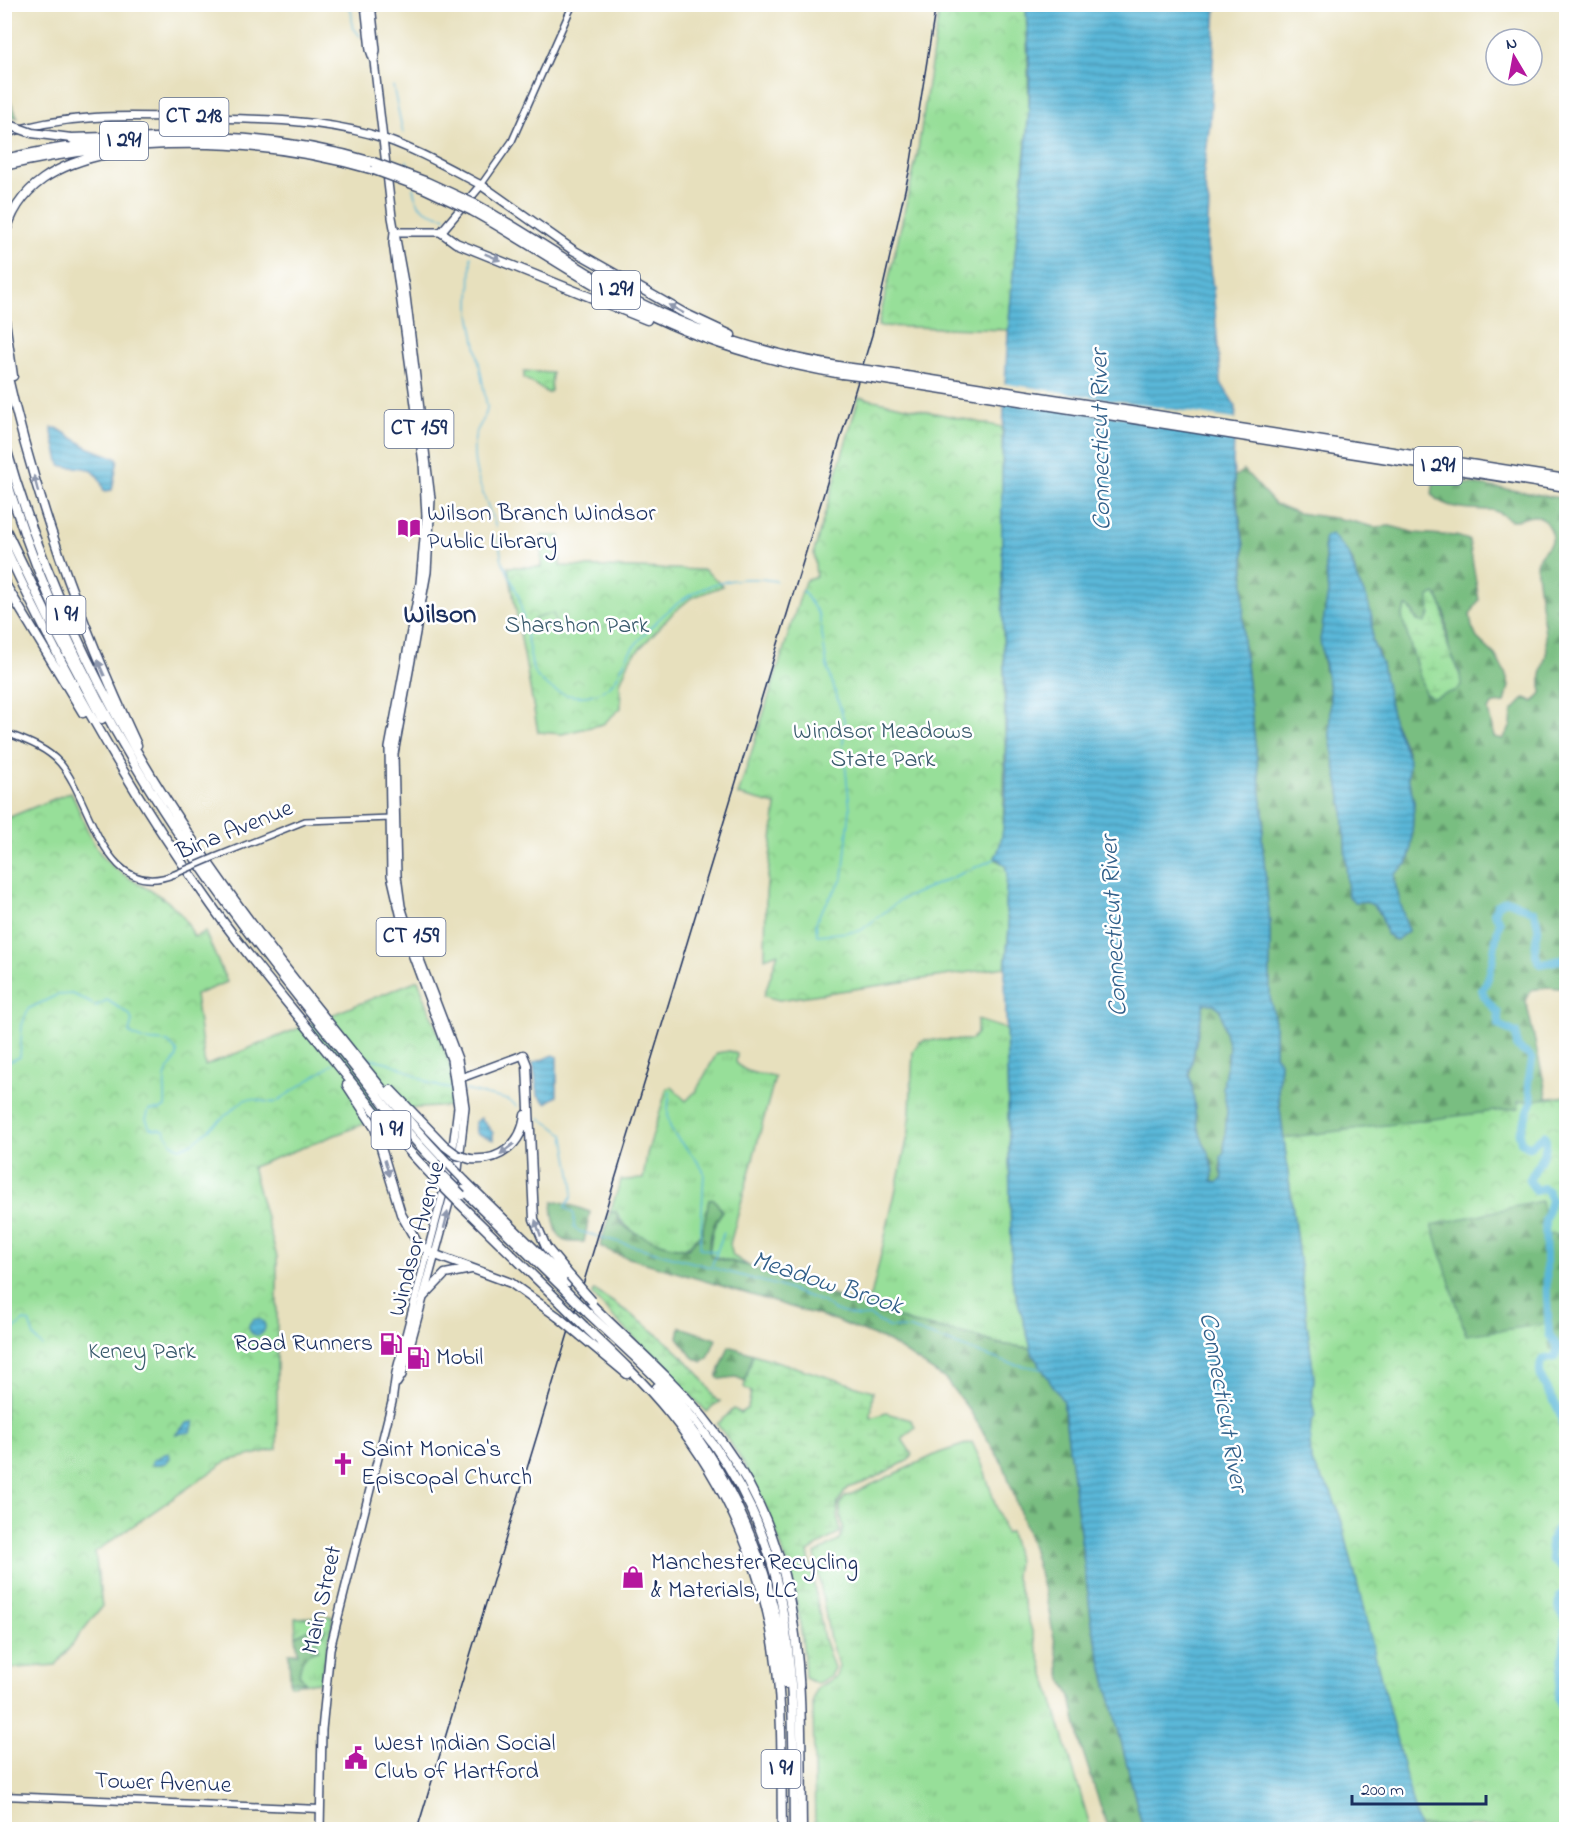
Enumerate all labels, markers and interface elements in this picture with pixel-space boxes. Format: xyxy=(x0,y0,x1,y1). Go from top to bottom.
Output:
north arrow xyxy=(1484,27,1544,87)
text: N xyxy=(1504,31,1519,57)
road number: CT 218 xyxy=(160,98,228,136)
road number: I 291 xyxy=(100,122,148,160)
one-way arrow xyxy=(485,252,503,262)
road number: I 291 xyxy=(592,271,640,309)
one-way arrow xyxy=(668,303,684,314)
water label: Connecticut River xyxy=(1081,346,1123,531)
road number: CT 159 xyxy=(384,410,454,448)
road number: I 291 xyxy=(1414,447,1462,485)
one-way arrow xyxy=(31,475,40,493)
place label: Wilson Branch Windsor Public Library xyxy=(427,497,656,561)
library icon: Wilson Branch Windsor Public Library xyxy=(396,515,422,541)
road number: I 91 xyxy=(46,596,86,634)
district label: Wilson xyxy=(404,596,476,635)
park label: Sharshon Park xyxy=(505,609,650,644)
one-way arrow xyxy=(96,658,106,676)
park label: Windsor Meadows State Park xyxy=(793,715,973,778)
street label: Bina Avenue xyxy=(170,792,299,871)
water label: Connecticut River xyxy=(1091,832,1139,1017)
road number: CT 159 xyxy=(376,918,446,956)
road number: I 91 xyxy=(372,1111,410,1149)
one-way arrow xyxy=(499,1142,515,1155)
street label: Windsor Avenue xyxy=(380,1157,456,1320)
one-way arrow xyxy=(383,1159,392,1177)
one-way arrow xyxy=(441,1210,451,1229)
one-way arrow xyxy=(532,1219,542,1237)
water label: Meadow Brook xyxy=(747,1242,909,1327)
water label: Connecticut River xyxy=(1188,1309,1257,1497)
place label: Road Runners xyxy=(234,1327,373,1362)
fuel station icon: Road Runners xyxy=(378,1331,404,1357)
park label: Keney Park xyxy=(88,1335,196,1371)
place label: Mobil xyxy=(436,1341,483,1376)
fuel station icon: Mobil xyxy=(405,1345,431,1371)
place label: Saint Monica's Episcopal Church xyxy=(361,1433,532,1496)
church icon: Saint Monica's Episcopal Church xyxy=(330,1451,356,1477)
street label: Main Street xyxy=(294,1542,352,1658)
place label: Manchester Recycling & Materials, LLC xyxy=(651,1546,858,1609)
shop icon: Manchester Recycling & Materials, LLC xyxy=(620,1564,646,1590)
place label: West Indian Social Club of Hartford xyxy=(374,1727,556,1790)
public building icon: West Indian Social Club of Hartford xyxy=(343,1745,369,1771)
road number: I 91 xyxy=(762,1750,800,1788)
street label: Tower Avenue xyxy=(94,1764,232,1804)
scale bar xyxy=(1352,1768,1486,1806)
text: 200 m xyxy=(1361,1778,1404,1804)

